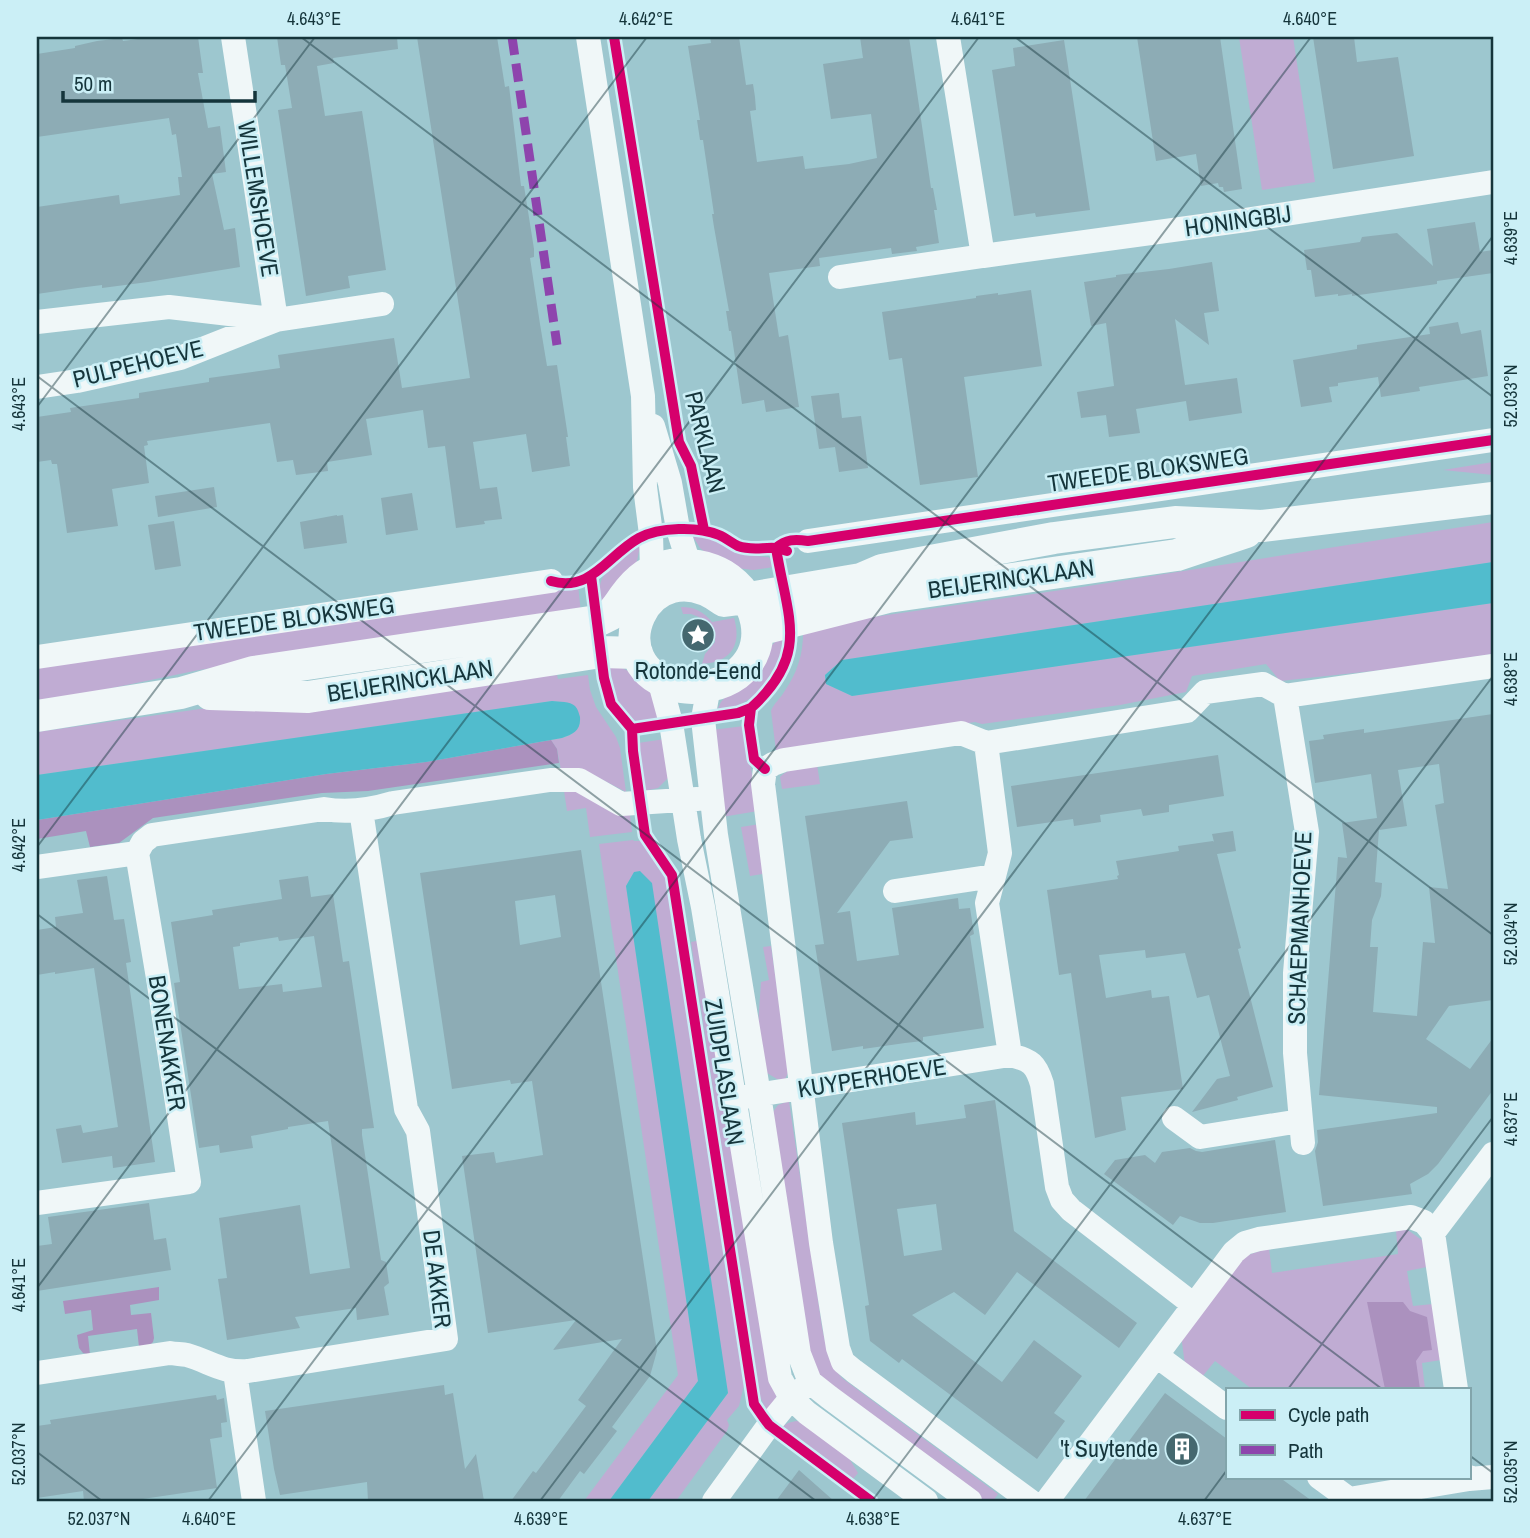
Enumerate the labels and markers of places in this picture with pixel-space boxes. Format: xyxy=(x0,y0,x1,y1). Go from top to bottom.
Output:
place icon: Rotonde-Eend xyxy=(679,616,717,654)
place label: Rotonde-Eend xyxy=(635,654,761,686)
building icon: 't Suytende xyxy=(1163,1430,1201,1468)
place label: 't Suytende xyxy=(1060,1432,1158,1464)

